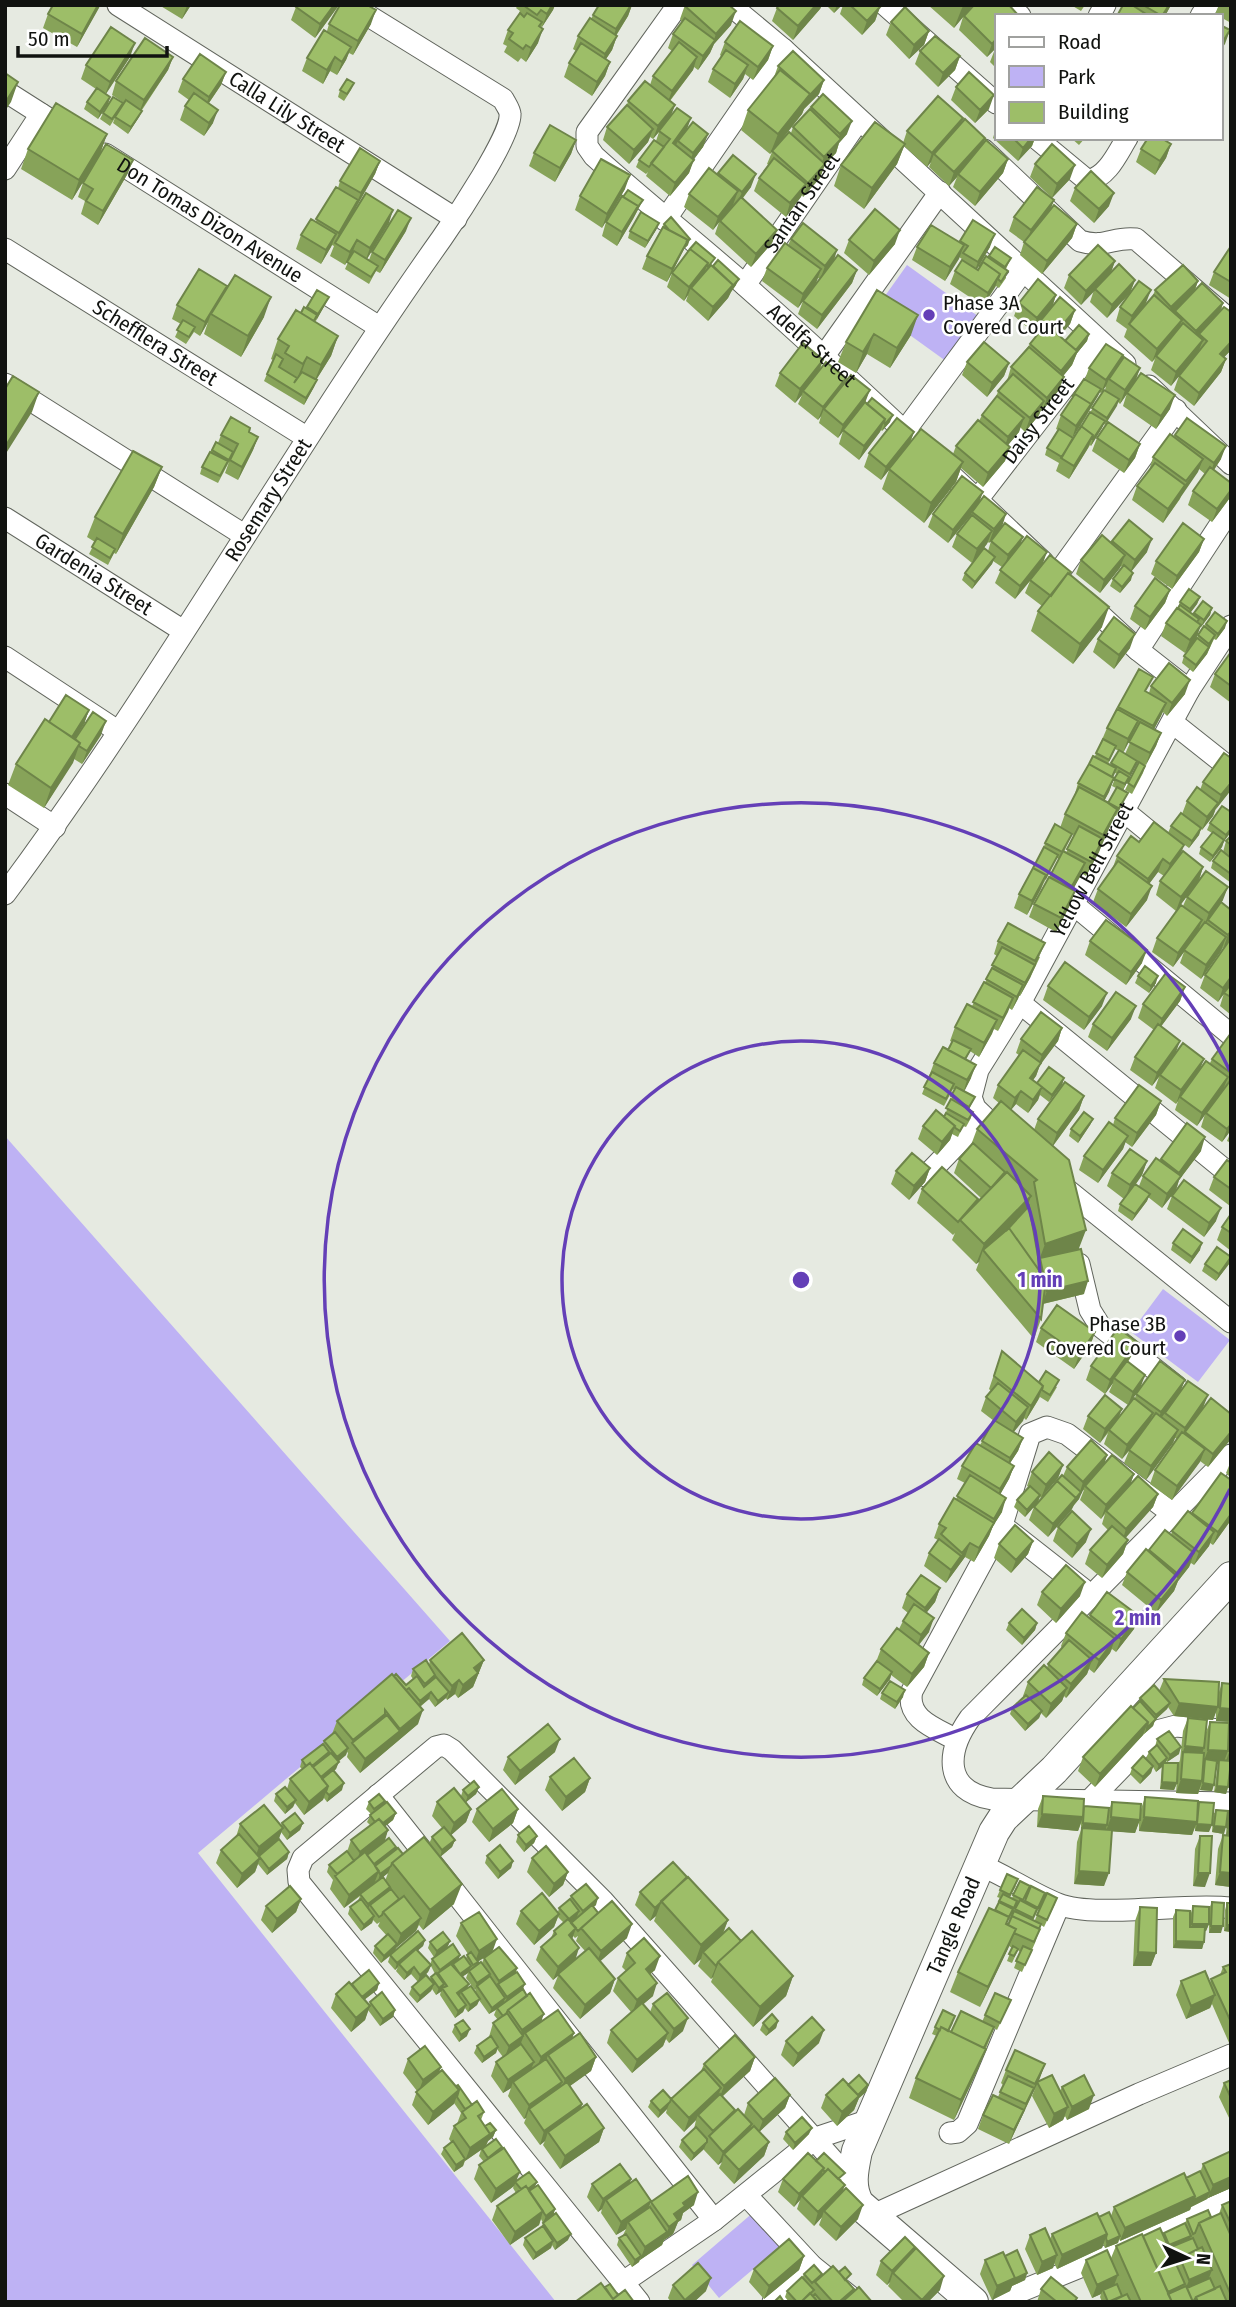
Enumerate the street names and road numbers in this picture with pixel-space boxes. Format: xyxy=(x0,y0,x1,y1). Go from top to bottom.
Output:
street label: Calla Lily Street xyxy=(224,66,350,159)
street label: Santan Street xyxy=(758,147,846,258)
street label: Don Tomas Dizon Avenue xyxy=(112,152,308,289)
street label: Schefflera Street xyxy=(88,294,223,392)
street label: Adelfa Street xyxy=(762,298,862,392)
street label: Daisy Street xyxy=(997,372,1080,469)
street label: Rosemary Street xyxy=(219,433,317,566)
street label: Gardenia Street xyxy=(30,527,157,621)
street label: Yellow Bell Street xyxy=(1045,797,1139,942)
street label: Tangle Road xyxy=(921,1873,986,1979)

